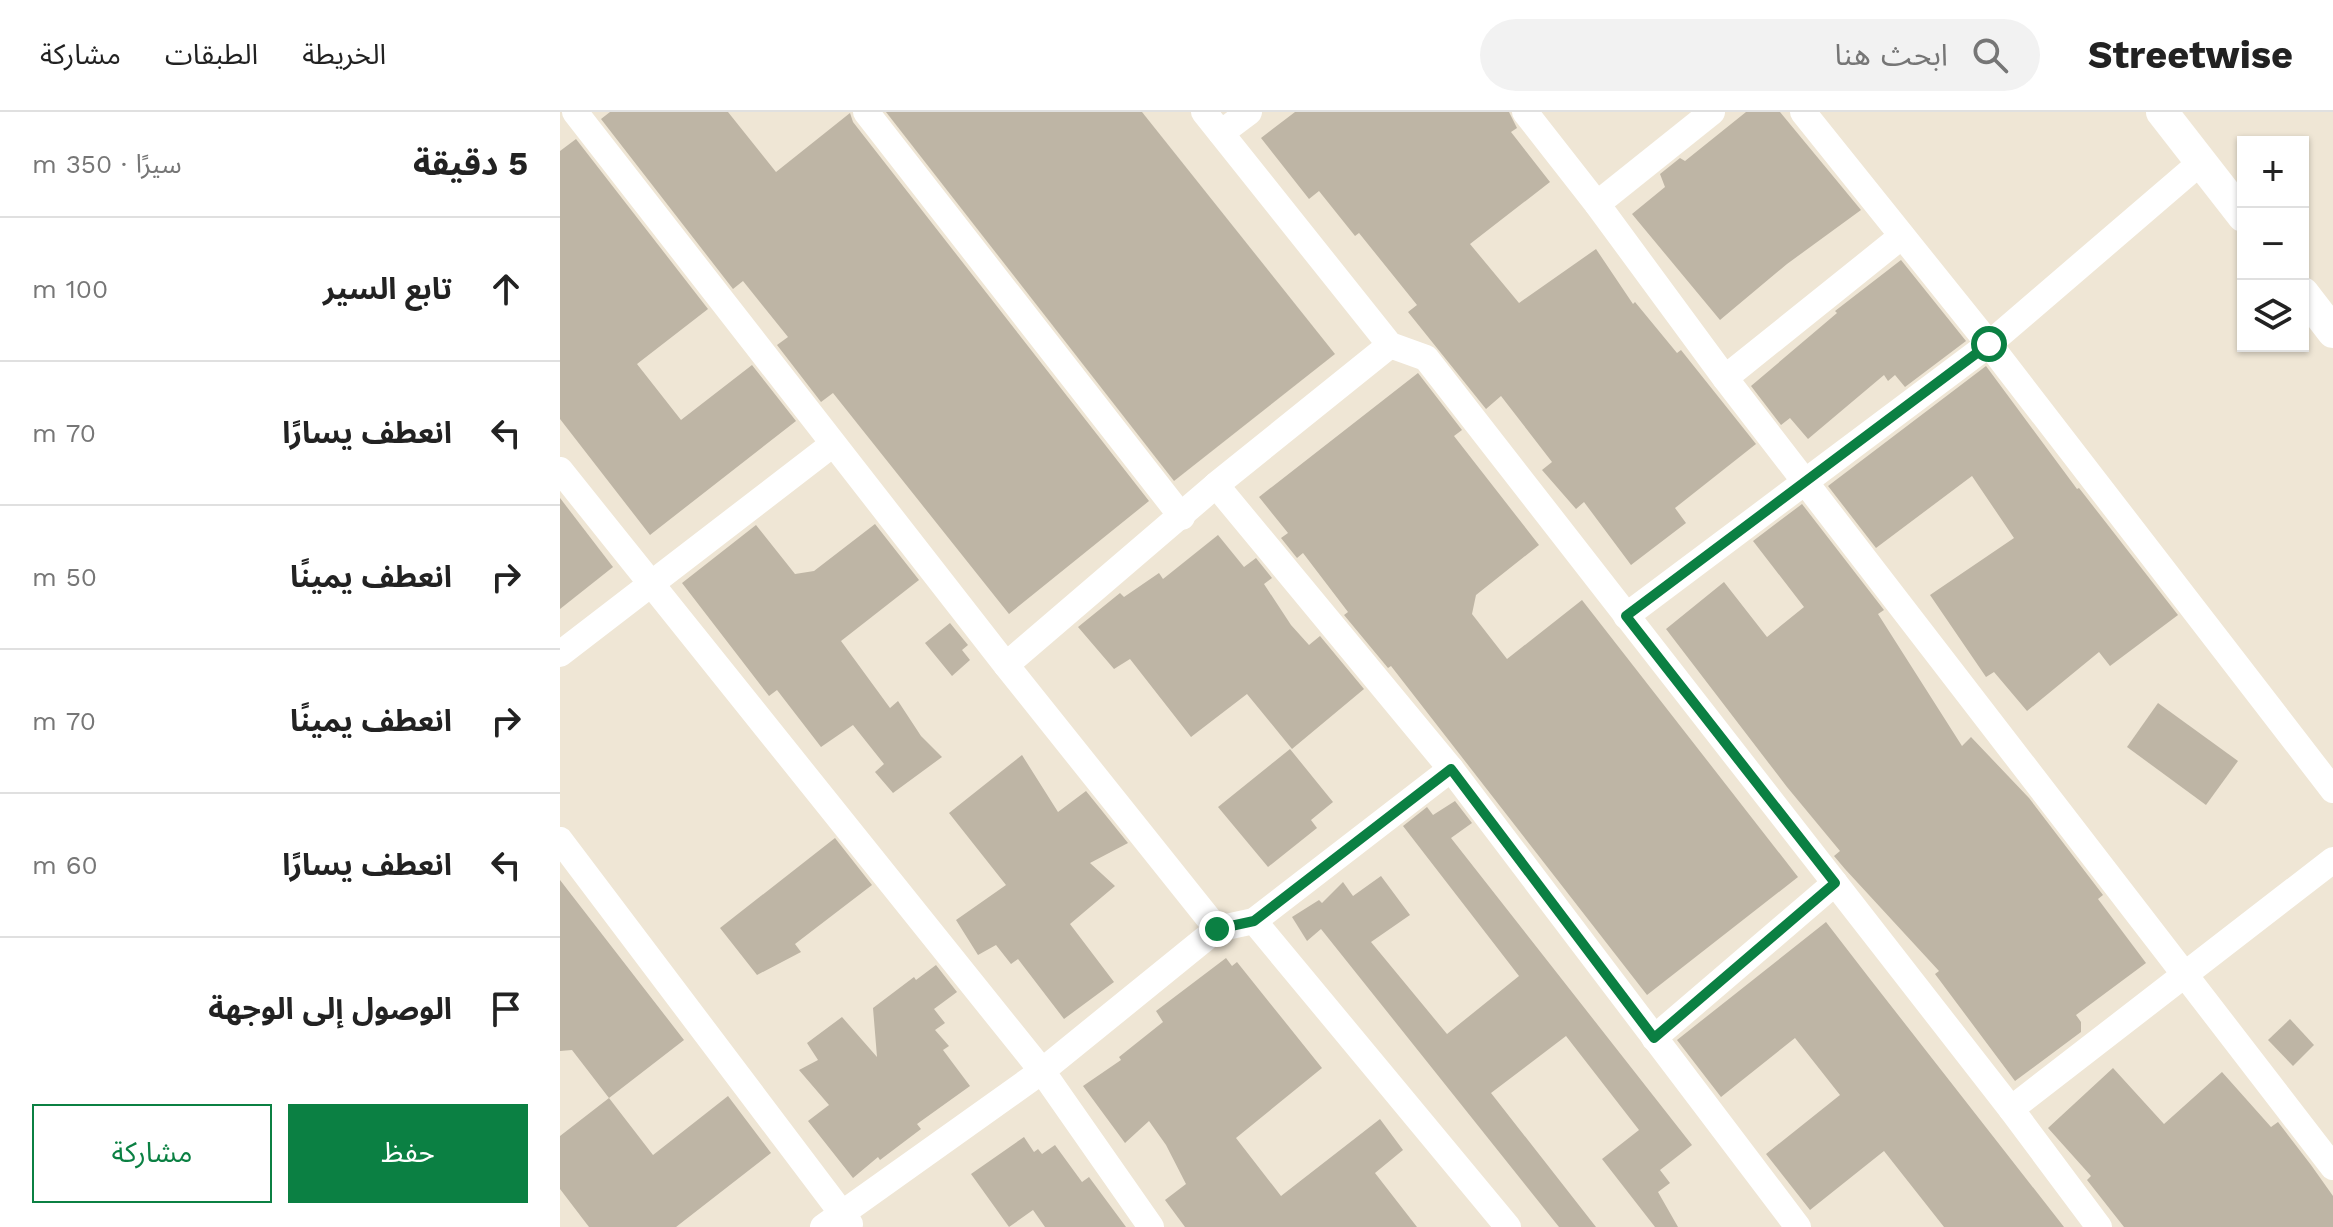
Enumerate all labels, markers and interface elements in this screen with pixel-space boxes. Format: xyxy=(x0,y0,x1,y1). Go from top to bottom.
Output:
search box xyxy=(1480,19,2040,91)
icon: search xyxy=(1968,33,2012,77)
text: Streetwise xyxy=(2088,33,2293,77)
text: ابحث هنا xyxy=(1834,37,1948,72)
text: مشاركة xyxy=(40,38,121,71)
text: الطبقات xyxy=(165,38,258,71)
text: الخريطة xyxy=(302,38,386,71)
map controls xyxy=(2237,136,2309,352)
button: + xyxy=(2237,136,2309,208)
text: 5 دقيقة xyxy=(413,143,528,183)
text: سيرًا · 350 m xyxy=(32,149,182,179)
button: − xyxy=(2237,208,2309,280)
icon: ahead xyxy=(484,267,528,311)
text: تابع السير xyxy=(323,271,452,306)
text: 100 m xyxy=(32,274,108,304)
button: layers xyxy=(2237,280,2309,352)
route start xyxy=(1971,326,2007,362)
icon: left xyxy=(484,411,528,455)
text: انعطف يسارًا xyxy=(282,415,452,450)
text: 70 m xyxy=(32,418,96,448)
icon: right xyxy=(484,555,528,599)
text: انعطف يمينًا xyxy=(290,559,452,594)
text: 50 m xyxy=(32,562,97,592)
icon: right xyxy=(484,699,528,743)
text: انعطف يمينًا xyxy=(290,703,452,738)
text: 70 m xyxy=(32,706,96,736)
icon: left xyxy=(484,843,528,887)
text: انعطف يسارًا xyxy=(282,847,452,882)
text: 60 m xyxy=(32,850,98,880)
route end xyxy=(1199,911,1235,947)
icon: arrive xyxy=(484,987,528,1031)
text: الوصول إلى الوجهة xyxy=(208,991,452,1026)
button: مشاركة xyxy=(32,1104,272,1203)
button: حفظ xyxy=(288,1104,528,1203)

